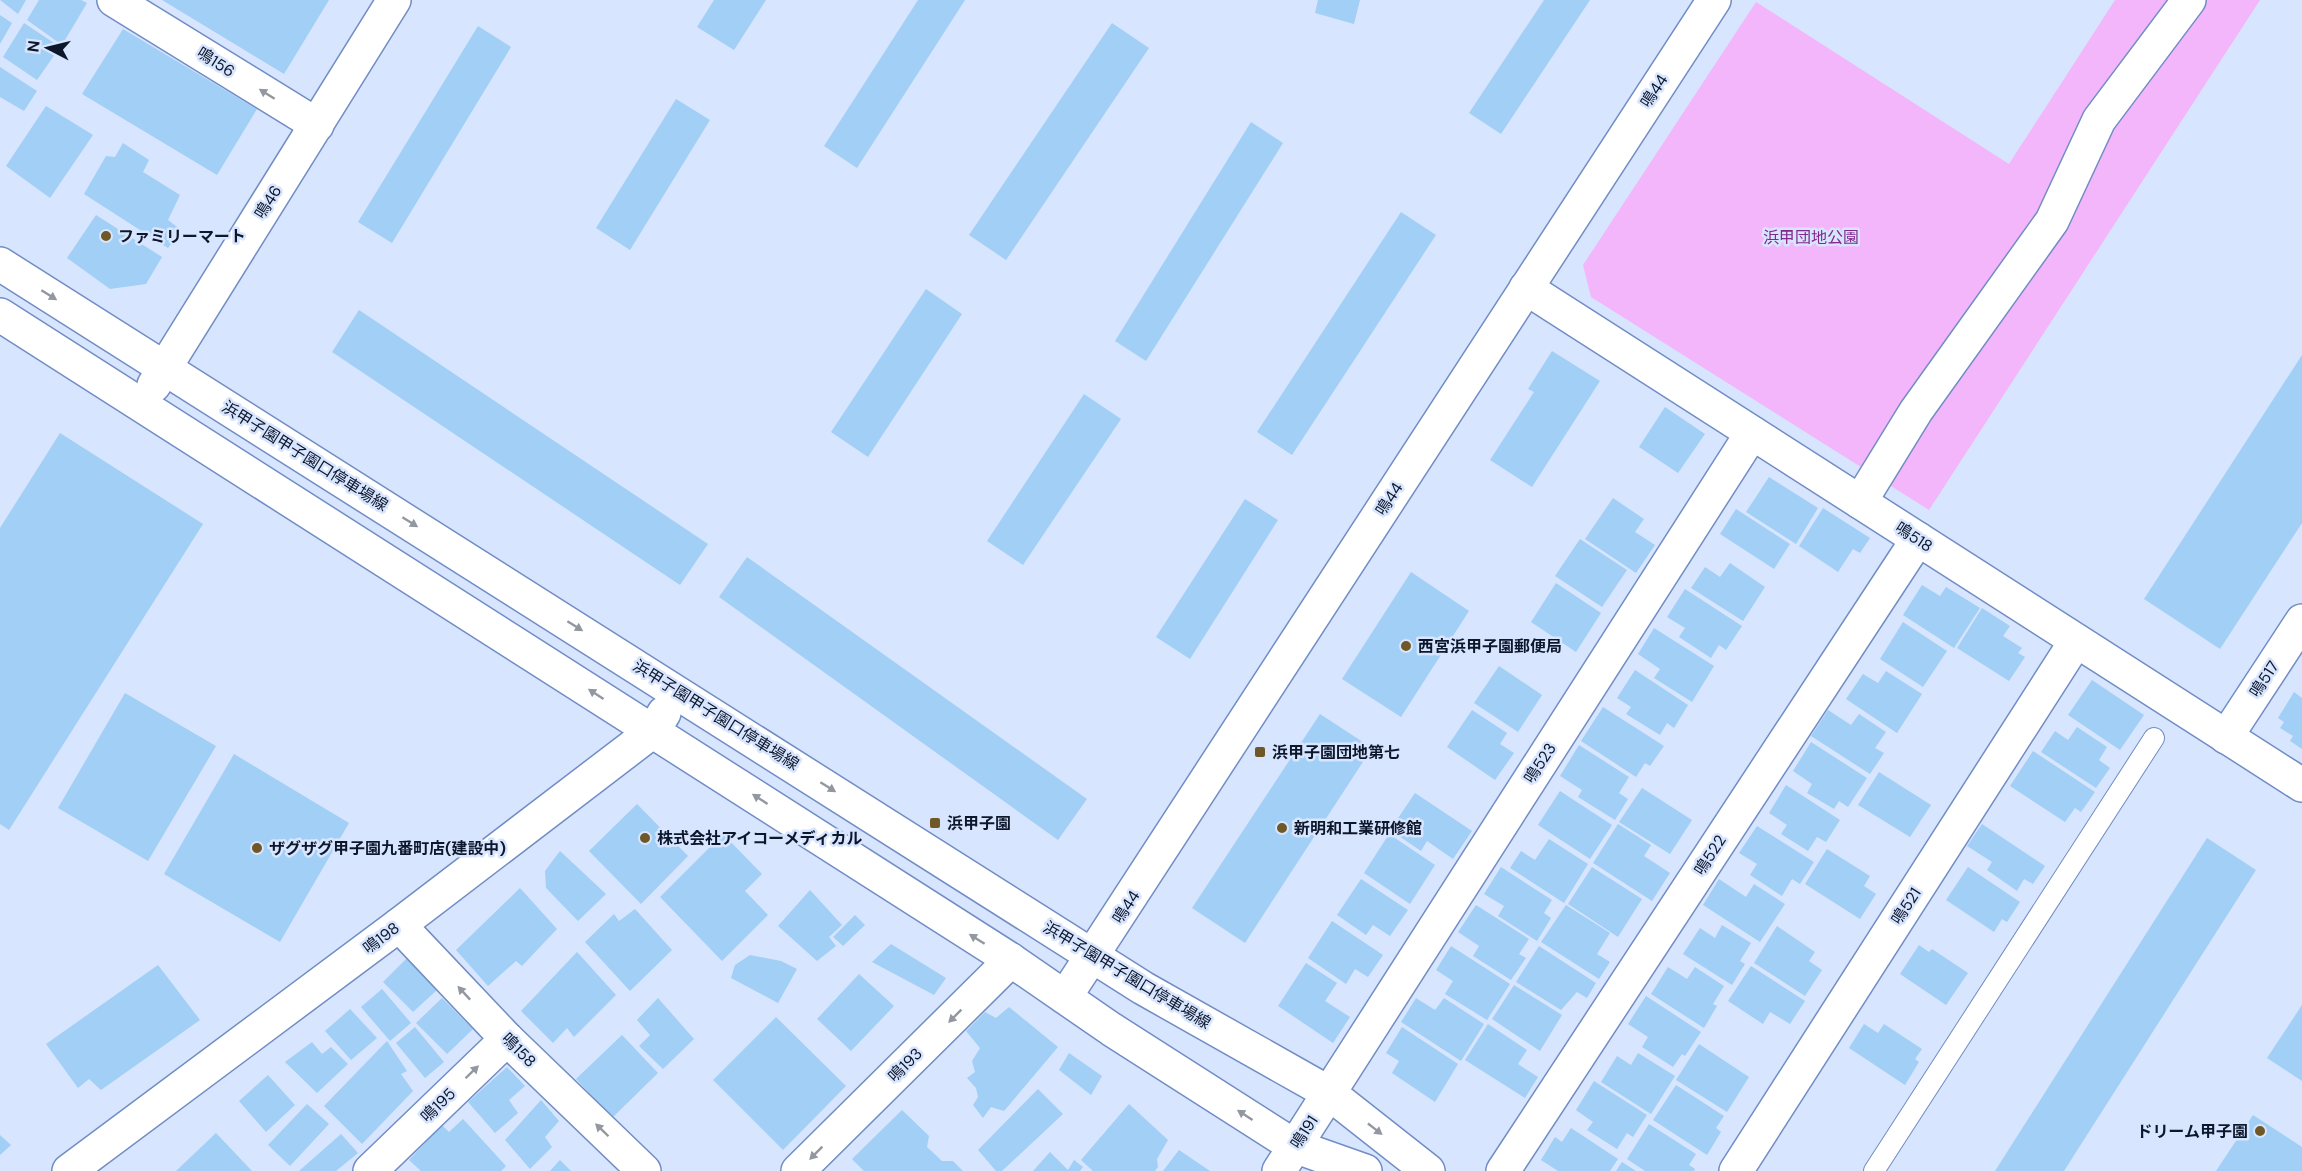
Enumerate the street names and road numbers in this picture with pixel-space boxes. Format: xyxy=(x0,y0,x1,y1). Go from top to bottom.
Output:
street label: 鳴156 xyxy=(193,42,239,82)
street label: 鳴44 xyxy=(1636,70,1673,112)
street label: 鳴46 xyxy=(250,181,286,223)
street label: 浜甲子園甲子園口停車場線 xyxy=(218,396,392,516)
street label: 鳴44 xyxy=(1371,478,1408,520)
street label: 鳴518 xyxy=(1891,517,1937,557)
street label: 浜甲子園甲子園口停車場線 xyxy=(629,655,803,775)
street label: 鳴517 xyxy=(2244,657,2284,701)
street label: 鳴523 xyxy=(1519,739,1561,787)
street label: 鳴522 xyxy=(1689,831,1731,879)
street label: 鳴521 xyxy=(1886,884,1926,928)
street label: 鳴44 xyxy=(1108,886,1145,928)
street label: 鳴198 xyxy=(359,917,403,959)
street label: 浜甲子園甲子園口停車場線 xyxy=(1039,917,1215,1033)
street label: 鳴158 xyxy=(497,1028,541,1072)
street label: 鳴193 xyxy=(883,1043,927,1087)
street label: 鳴195 xyxy=(416,1083,460,1127)
street label: 鳴191 xyxy=(1285,1111,1323,1153)

